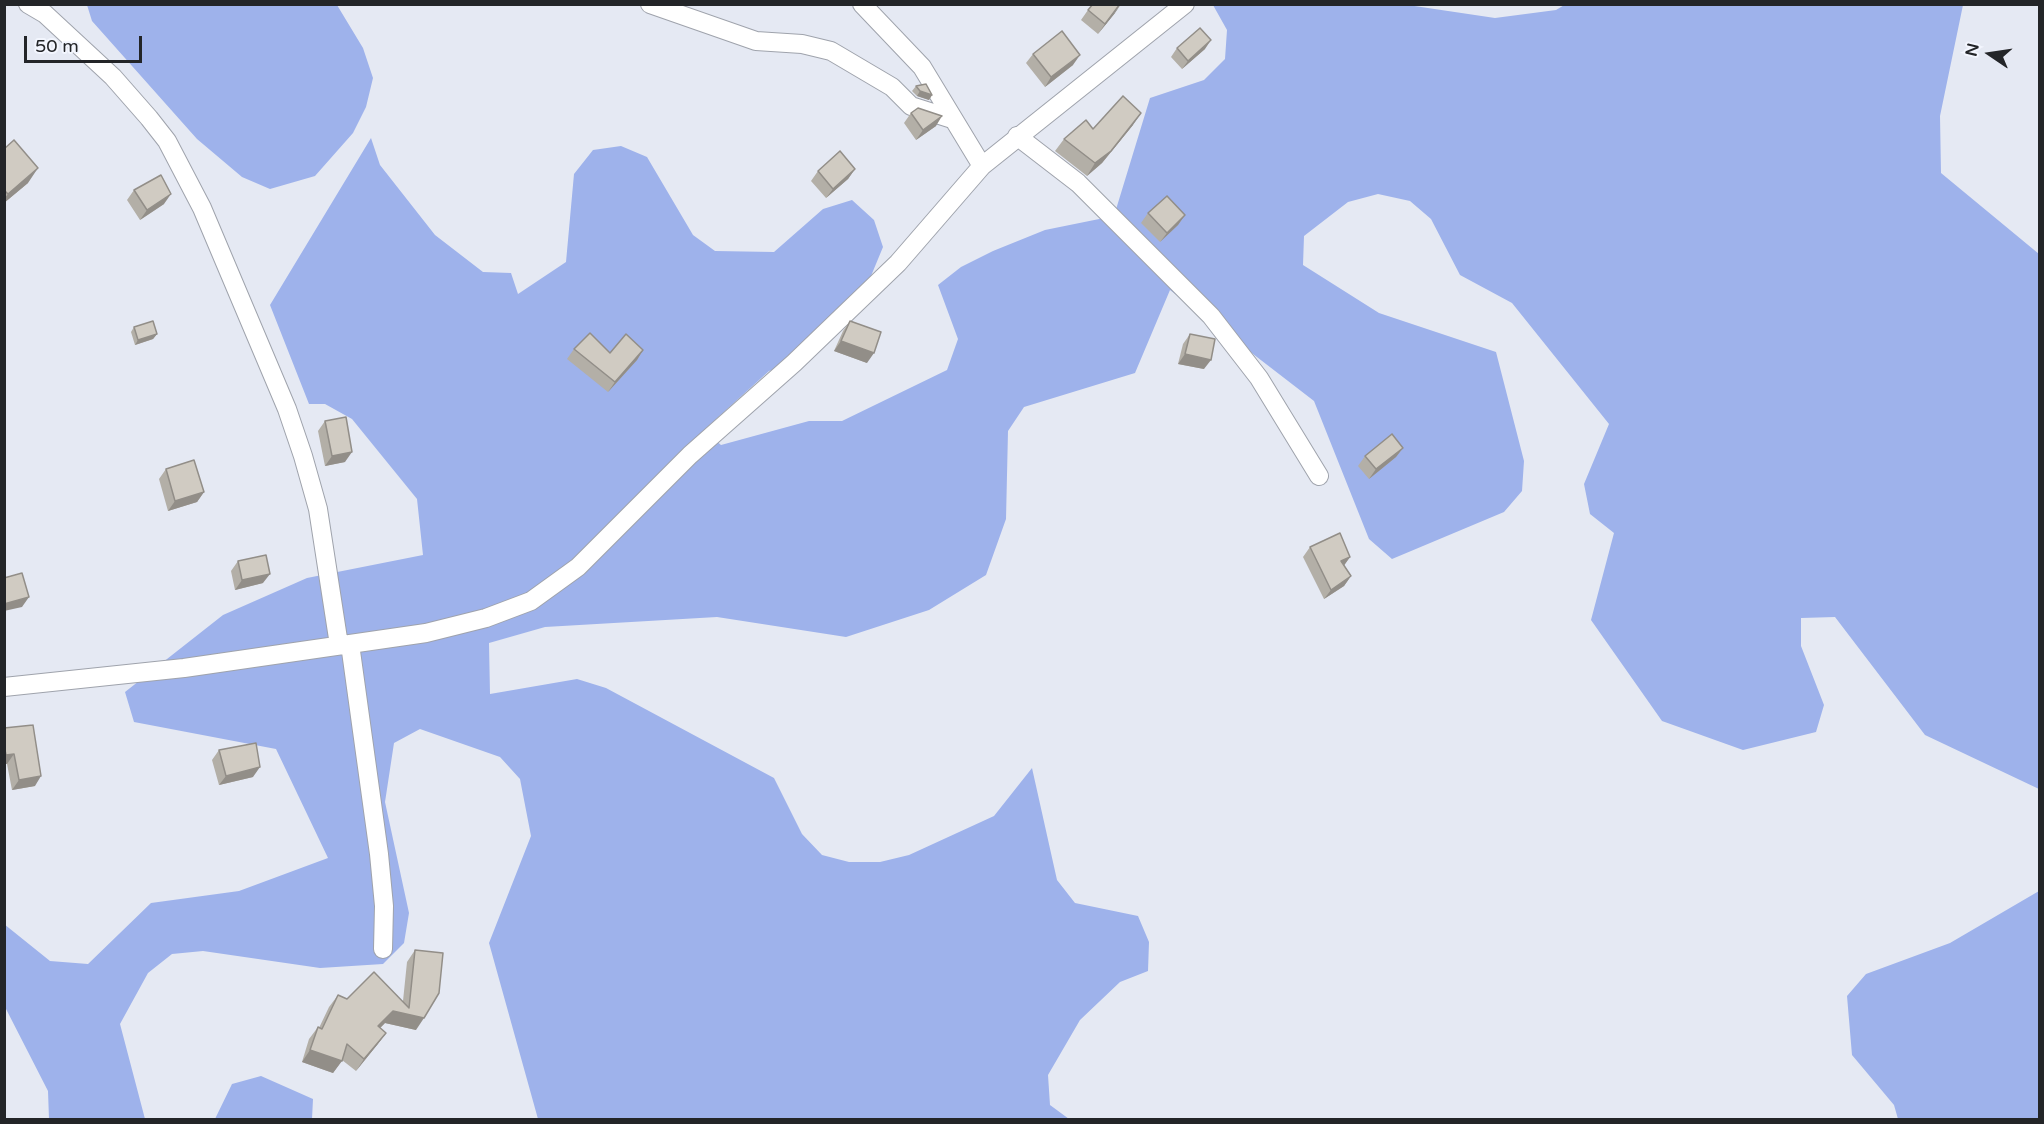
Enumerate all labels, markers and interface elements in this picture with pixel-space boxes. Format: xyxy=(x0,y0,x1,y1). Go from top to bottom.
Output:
scale bar xyxy=(27,24,146,62)
north arrow xyxy=(1960,24,2020,84)
text: 50 m xyxy=(35,35,79,57)
text: N xyxy=(1961,41,1984,58)

